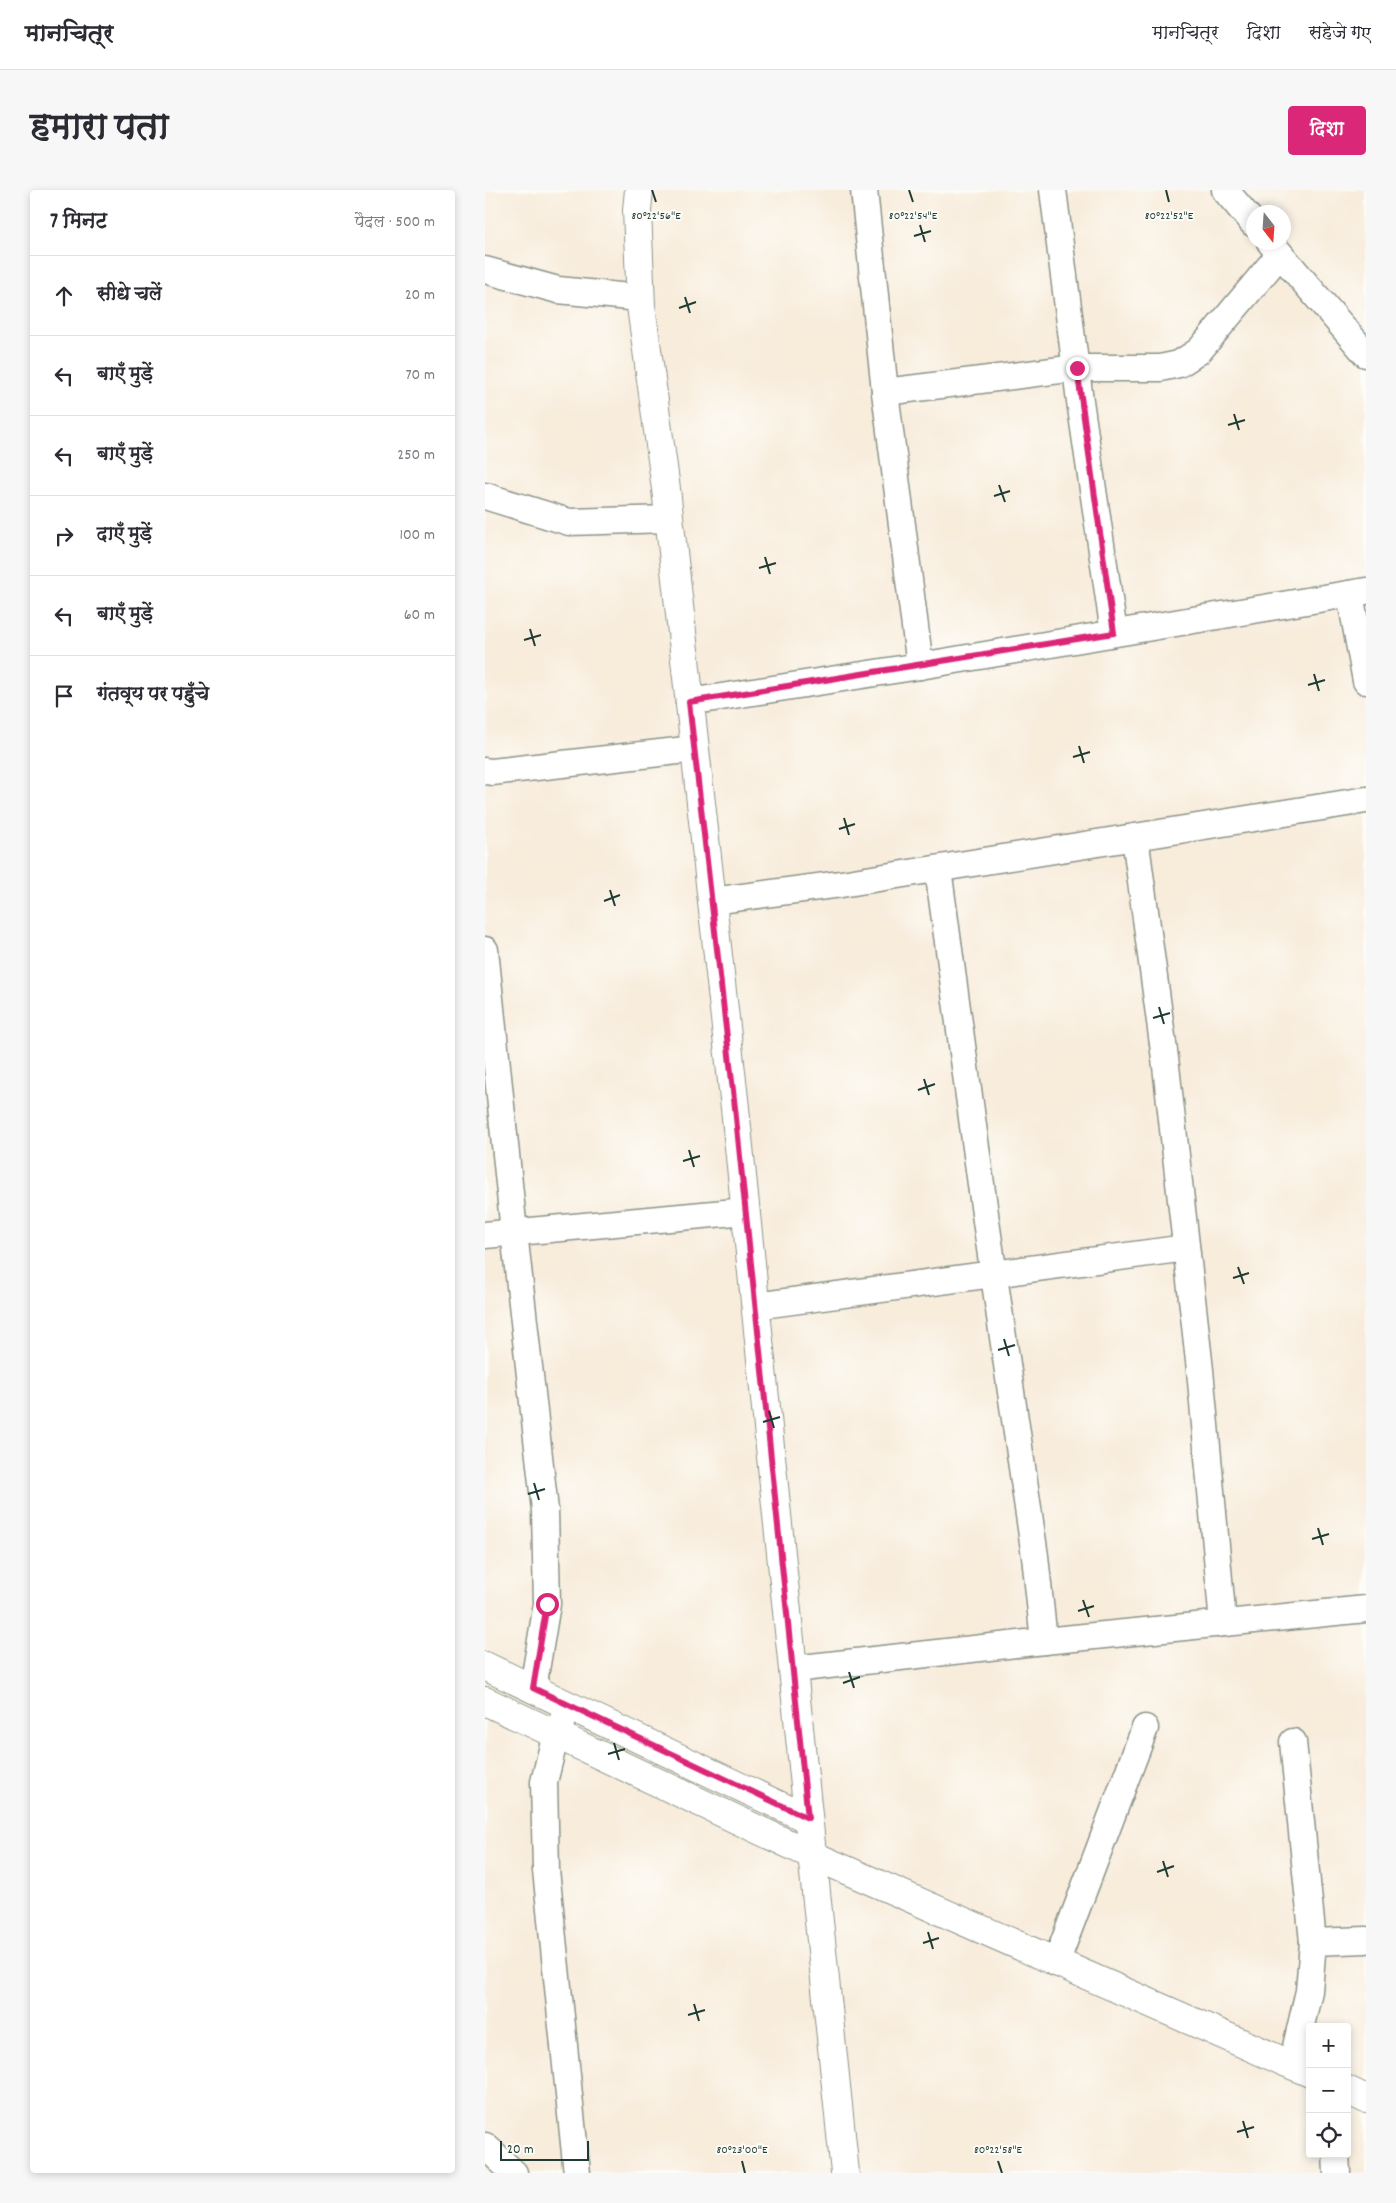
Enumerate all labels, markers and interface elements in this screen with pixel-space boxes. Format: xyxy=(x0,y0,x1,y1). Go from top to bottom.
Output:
text: मानचित्र xyxy=(25,18,113,52)
text: मानचित्र xyxy=(1152,22,1219,47)
text: दिशा xyxy=(1247,22,1281,47)
text: सहेजे गए xyxy=(1309,22,1371,47)
text: हमारा पता xyxy=(30,105,169,155)
button: दिशा xyxy=(1288,106,1366,155)
north arrow xyxy=(1246,205,1291,250)
text: 7 मिनट xyxy=(50,208,107,238)
text: 80°22'56"E xyxy=(631,208,681,225)
text: 80°22'54"E xyxy=(889,208,938,225)
text: 80°22'52"E xyxy=(1145,208,1194,225)
text: पैदल · 500 m xyxy=(355,211,435,234)
icon: ahead xyxy=(50,282,78,310)
text: सीधे चलें xyxy=(97,282,162,309)
text: 20 m xyxy=(405,284,435,307)
route end xyxy=(1066,357,1089,380)
icon: left xyxy=(50,362,78,390)
text: बाएँ मुड़ें xyxy=(97,362,153,389)
text: 70 m xyxy=(405,364,435,387)
icon: left xyxy=(50,442,78,470)
text: बाएँ मुड़ें xyxy=(97,442,153,469)
text: 250 m xyxy=(397,444,435,467)
icon: right xyxy=(50,522,78,550)
text: दाएँ मुड़ें xyxy=(97,522,152,549)
text: 100 m xyxy=(399,524,435,547)
icon: left xyxy=(50,602,78,630)
text: बाएँ मुड़ें xyxy=(97,602,153,629)
text: 60 m xyxy=(404,604,435,627)
icon: arrive xyxy=(50,682,78,710)
text: गंतव्य पर पहुँचे xyxy=(97,682,209,709)
route start xyxy=(536,1593,559,1616)
map controls xyxy=(1306,2023,1351,2158)
button: + xyxy=(1306,2023,1351,2068)
button: − xyxy=(1306,2068,1351,2113)
button: locate xyxy=(1306,2113,1351,2158)
scale bar xyxy=(500,2138,589,2161)
text: 20 m xyxy=(507,2140,534,2160)
text: 80°23'00"E xyxy=(717,2142,768,2159)
text: 80°22'58"E xyxy=(974,2142,1023,2159)

